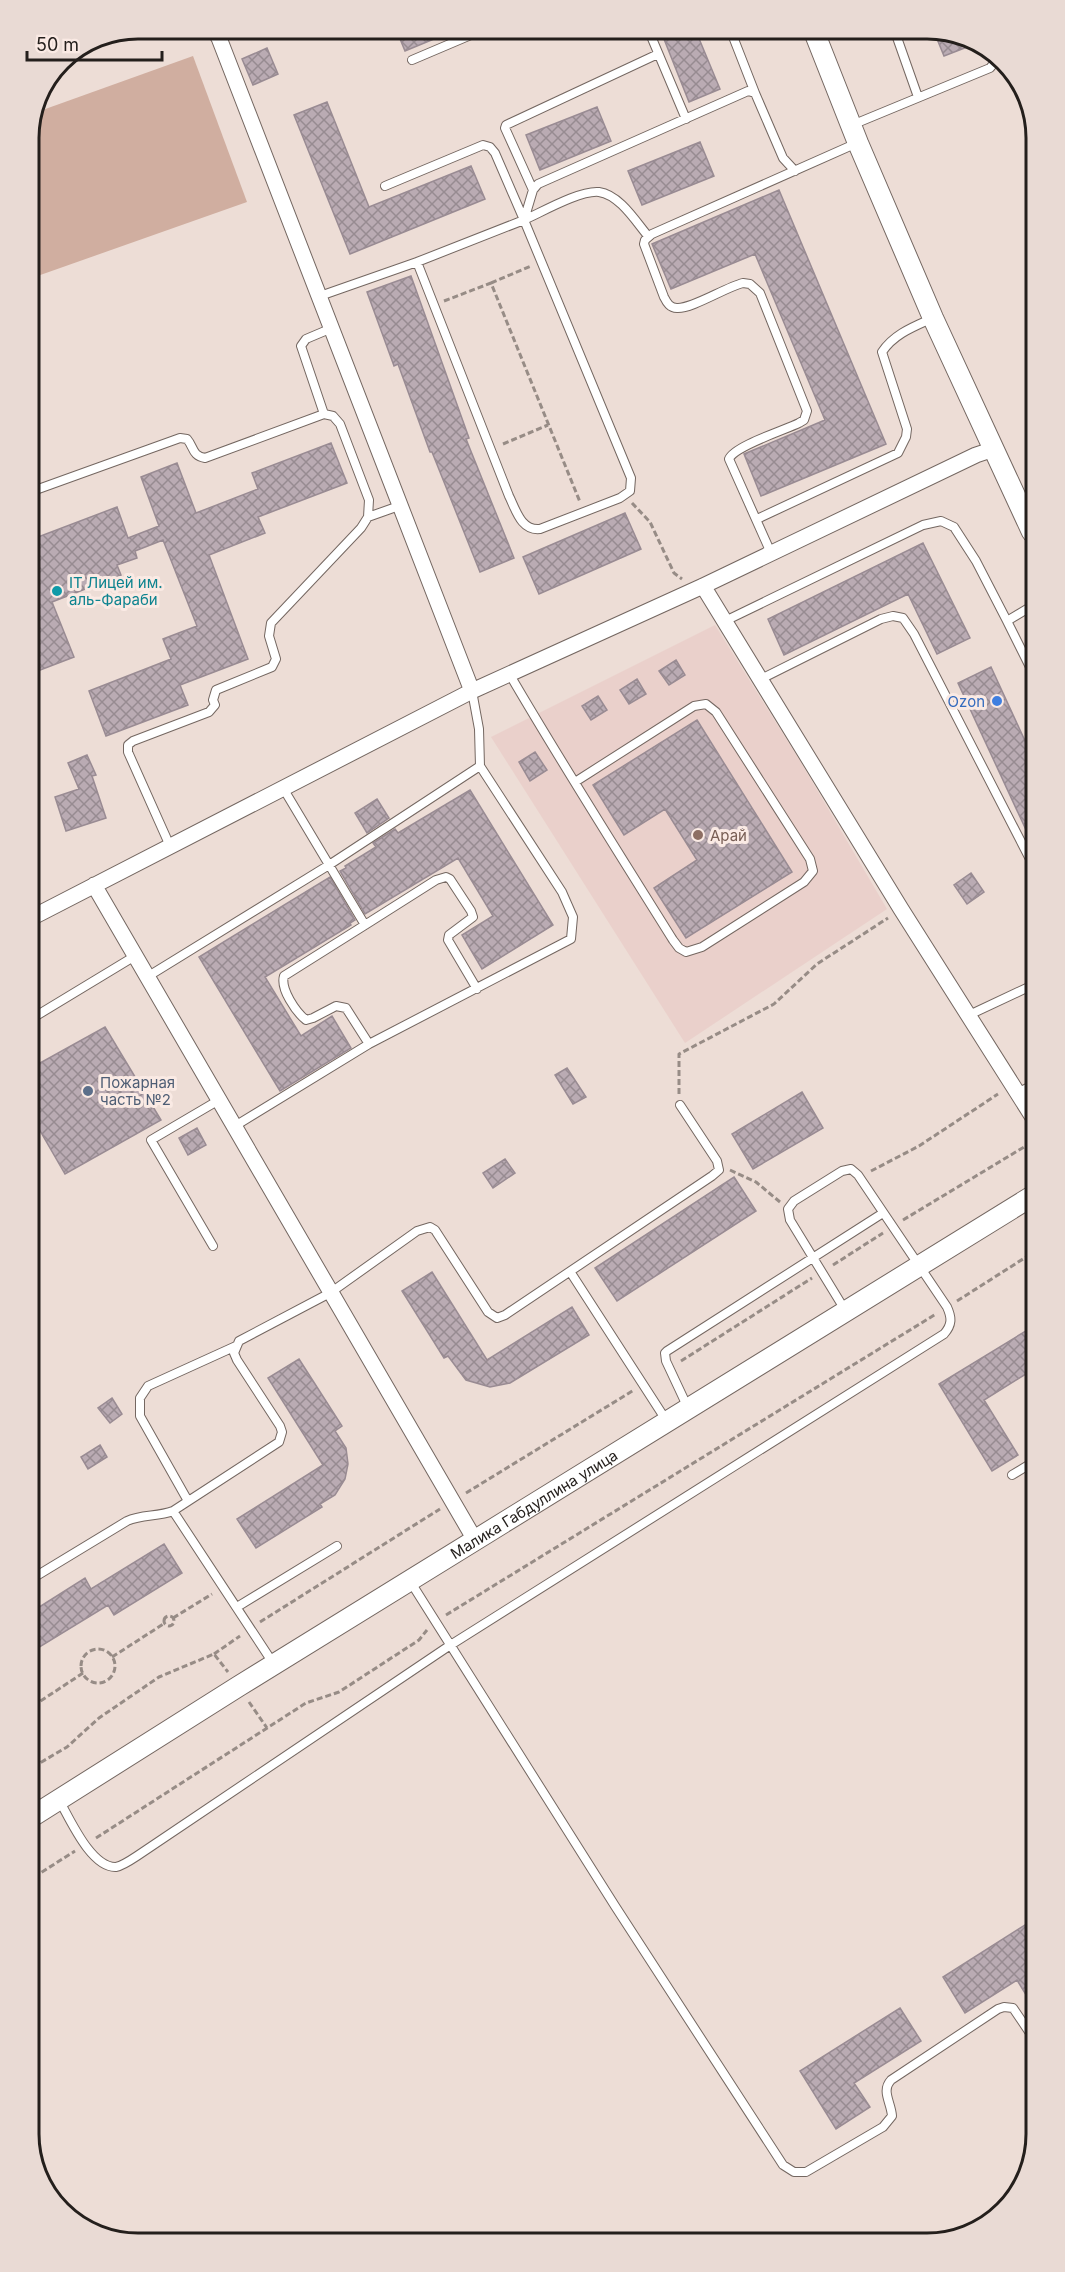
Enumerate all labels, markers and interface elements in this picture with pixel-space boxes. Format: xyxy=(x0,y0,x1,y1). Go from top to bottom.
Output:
scale bar xyxy=(27,24,162,62)
text: 50 m xyxy=(36,34,79,55)
place label: IT Лицей им. аль-Фараби xyxy=(69,573,163,609)
marker: IT Лицей им. аль-Фараби xyxy=(50,584,64,598)
place label: Ozon xyxy=(948,692,985,711)
marker: Ozon xyxy=(990,694,1004,708)
place label: Арай xyxy=(710,826,747,845)
marker: Арай xyxy=(691,828,705,842)
place label: Пожарная часть №2 xyxy=(100,1073,175,1109)
marker: Пожарная часть №2 xyxy=(81,1084,95,1098)
street label: Малика Габдуллина улица xyxy=(447,1445,621,1563)

